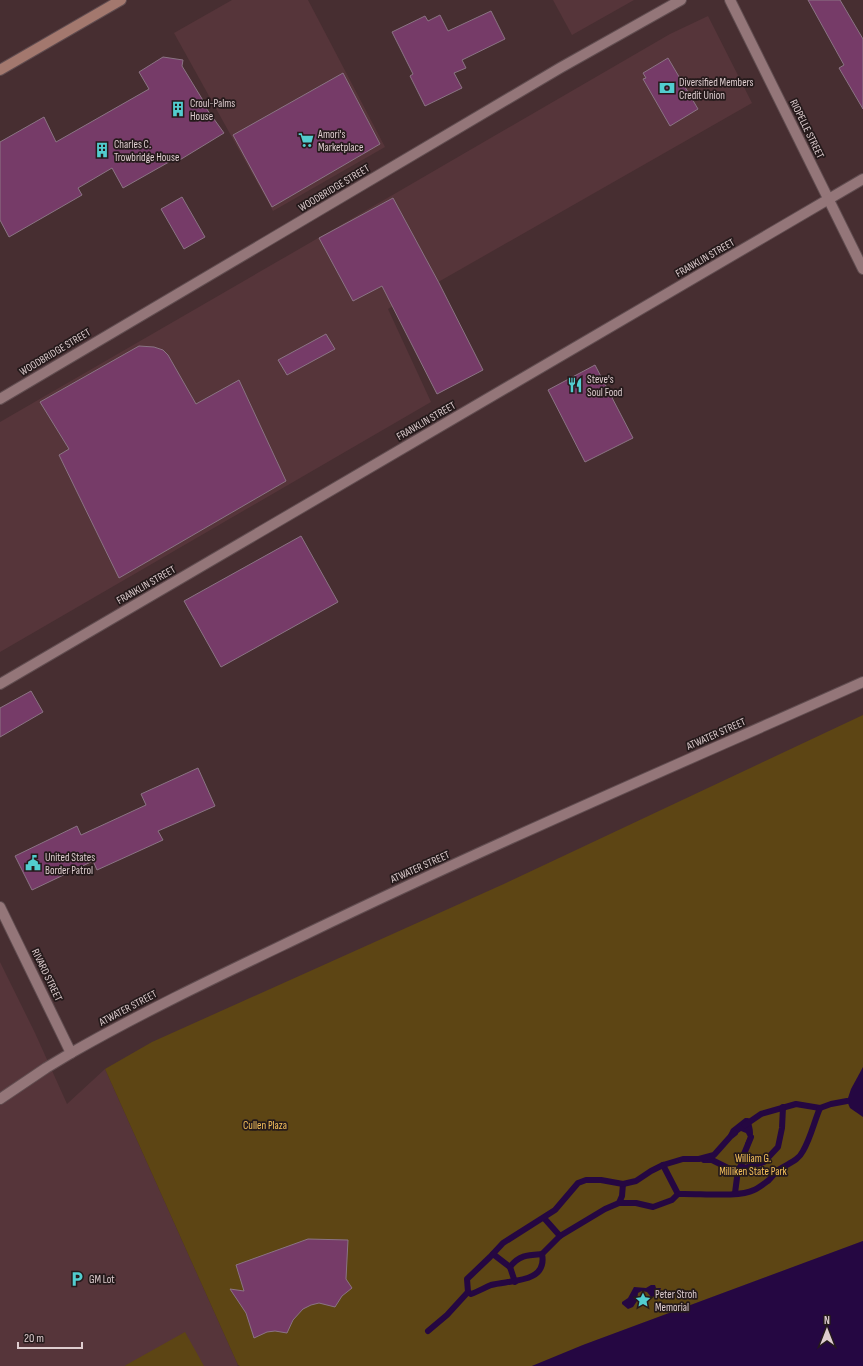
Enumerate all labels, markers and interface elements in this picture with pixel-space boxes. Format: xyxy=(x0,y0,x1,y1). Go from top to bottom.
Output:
place label: Diversified Members Credit Union xyxy=(679,76,754,102)
bank icon: Diversified Members Credit Union xyxy=(658,79,676,97)
place label: Croul-Palms House xyxy=(190,97,235,123)
street label: RIOPELLE STREET xyxy=(787,97,827,161)
building icon: Croul-Palms House xyxy=(169,100,187,118)
place label: Amori's Marketplace xyxy=(317,128,363,154)
supermarket icon: Amori's Marketplace xyxy=(297,131,315,149)
place label: Charles C. Trowbridge House xyxy=(114,138,179,164)
building icon: Charles C. Trowbridge House xyxy=(93,141,111,159)
street label: WOODBRIDGE STREET xyxy=(296,161,372,214)
street label: FRANKLIN STREET xyxy=(673,236,737,280)
street label: WOODBRIDGE STREET xyxy=(17,325,93,378)
place label: Steve's Soul Food xyxy=(587,373,623,399)
restaurant icon: Steve's Soul Food xyxy=(566,376,584,394)
street label: FRANKLIN STREET xyxy=(394,399,458,443)
street label: FRANKLIN STREET xyxy=(114,563,178,607)
street label: ATWATER STREET xyxy=(683,715,748,753)
street label: ATWATER STREET xyxy=(387,848,452,886)
place label: United States Border Patrol xyxy=(45,851,95,877)
public building icon: United States Border Patrol xyxy=(24,854,42,872)
street label: RIVARD STREET xyxy=(29,947,65,1004)
street label: ATWATER STREET xyxy=(96,987,160,1029)
park label: Cullen Plaza xyxy=(243,1119,287,1132)
park label: William G. Milliken State Park xyxy=(719,1152,788,1178)
parking icon: GM Lot xyxy=(68,1270,86,1288)
place label: GM Lot xyxy=(89,1273,115,1286)
place label: Peter Stroh Memorial xyxy=(655,1288,697,1314)
place icon: Peter Stroh Memorial xyxy=(634,1291,652,1309)
north arrow xyxy=(807,1310,847,1350)
text: N xyxy=(824,1314,830,1327)
scale bar xyxy=(18,1324,82,1350)
text: 20 m xyxy=(24,1331,44,1346)

